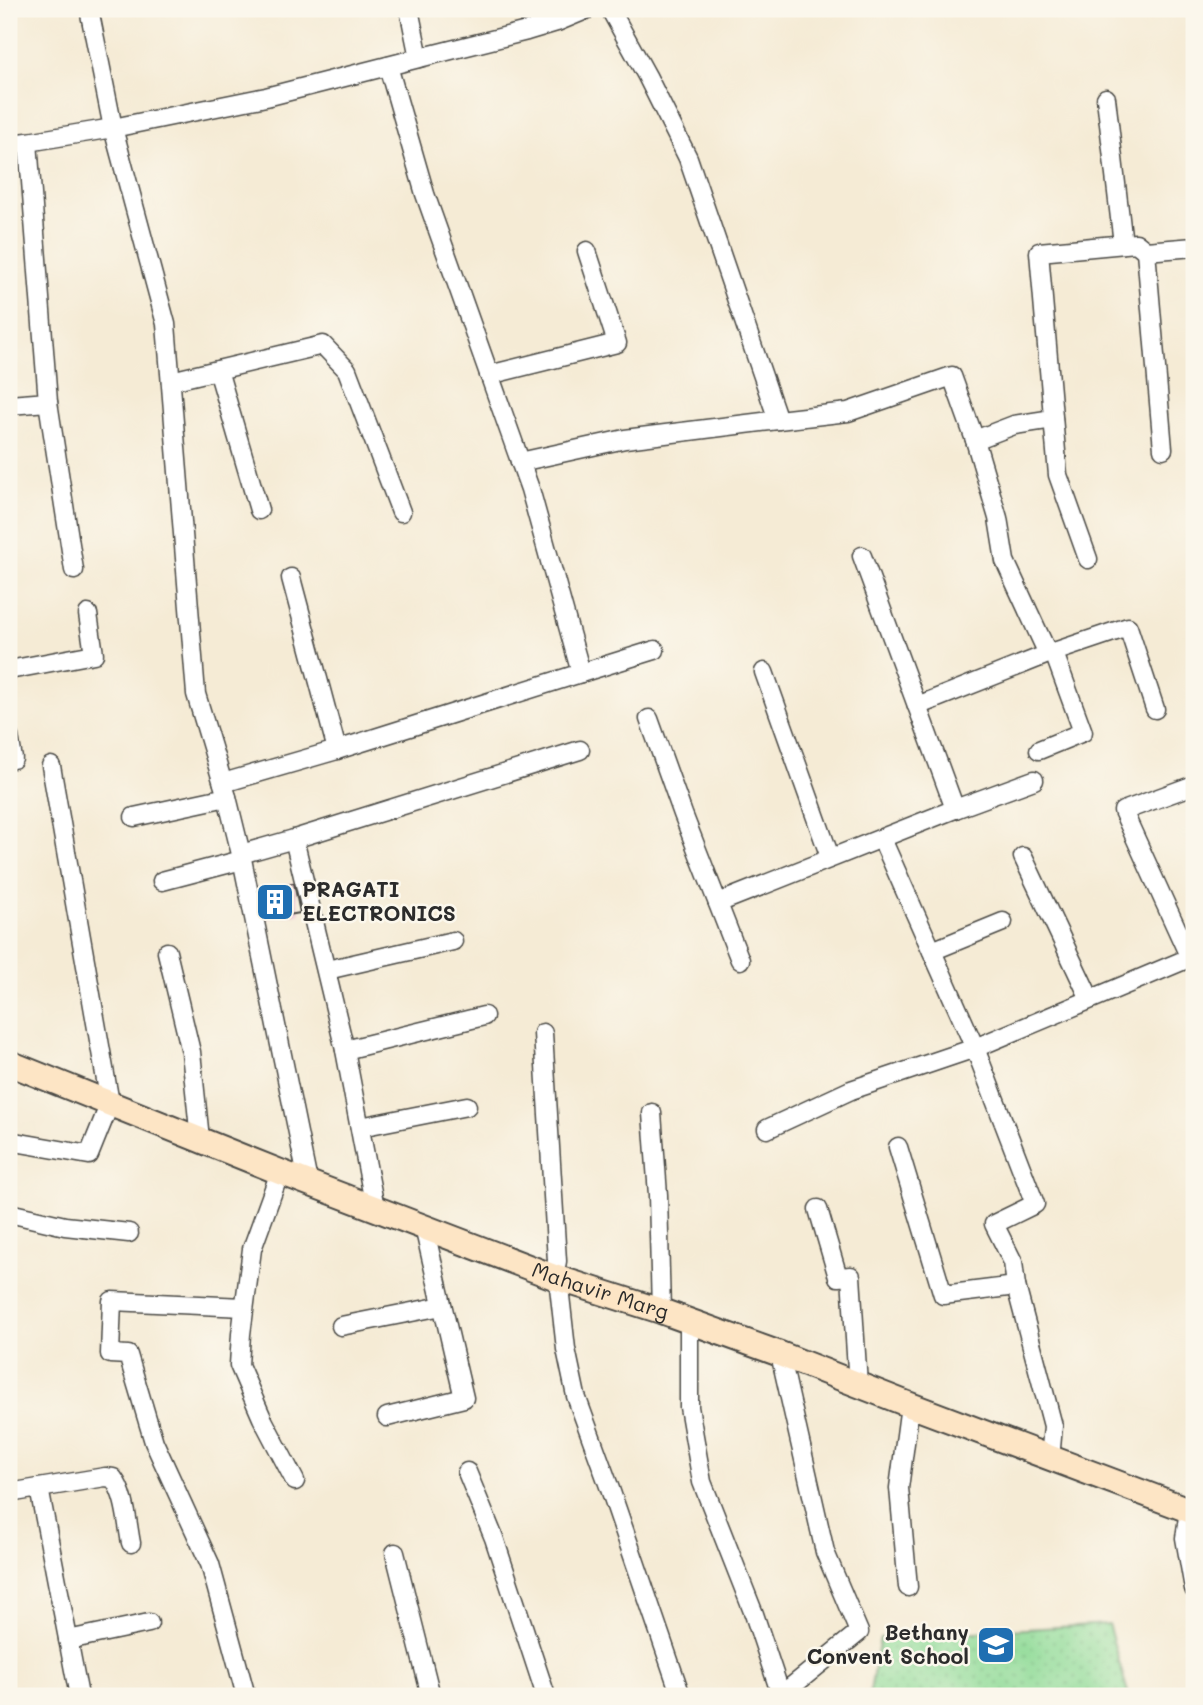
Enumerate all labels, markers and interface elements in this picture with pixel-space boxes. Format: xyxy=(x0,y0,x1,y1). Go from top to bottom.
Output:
place label: PRAGATI ELECTRONICS xyxy=(302,875,456,926)
building icon: PRAGATI ELECTRONICS xyxy=(254,881,296,923)
street label: Mahavir Marg xyxy=(529,1255,673,1325)
place label: Bethany Convent School xyxy=(807,1618,969,1669)
school or university icon: Bethany Convent School xyxy=(975,1624,1017,1666)

